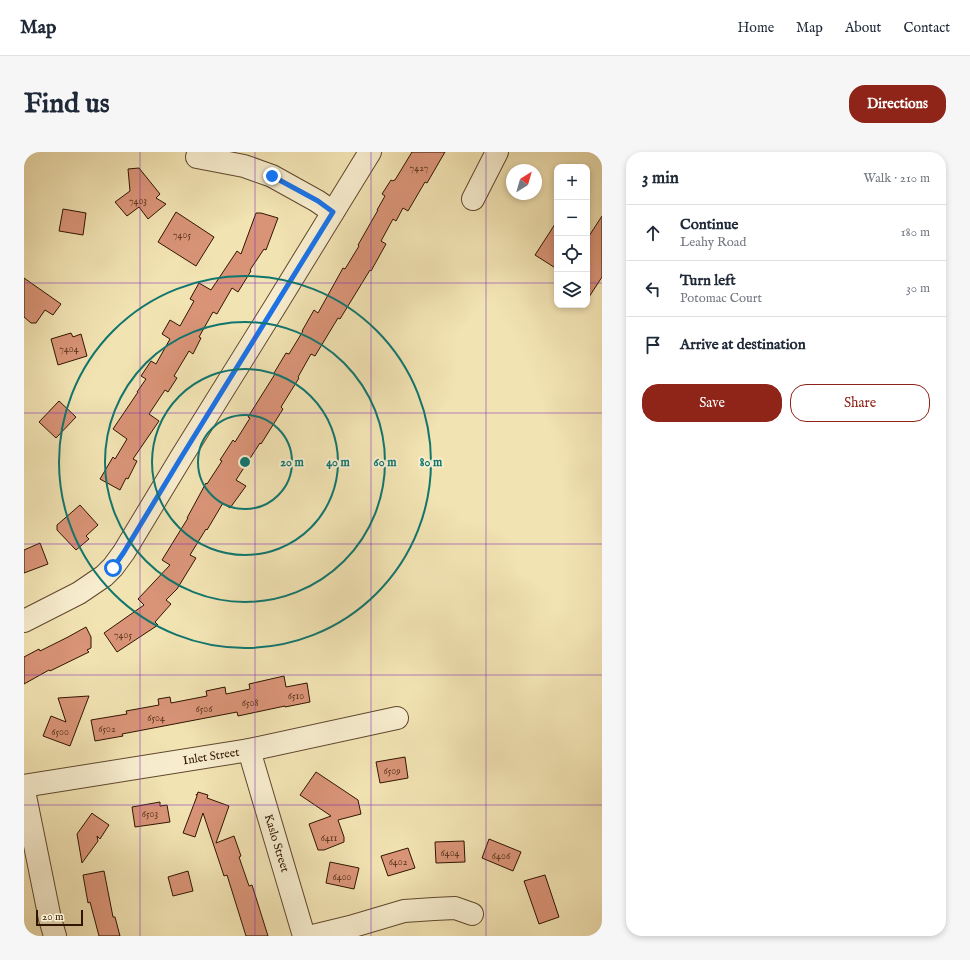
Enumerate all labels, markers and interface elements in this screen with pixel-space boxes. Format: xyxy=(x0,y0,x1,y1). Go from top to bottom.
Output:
text: Map xyxy=(20,16,56,40)
text: Home xyxy=(738,19,774,37)
text: Map xyxy=(796,19,823,37)
text: About xyxy=(845,19,881,37)
text: Contact xyxy=(903,19,950,37)
button: Directions xyxy=(849,85,946,123)
text: Find us xyxy=(24,87,110,122)
house number: 7427 xyxy=(410,162,429,175)
north arrow xyxy=(506,164,542,200)
map controls xyxy=(554,164,590,308)
button: + xyxy=(554,164,590,200)
route end xyxy=(263,167,281,185)
text: 3 min xyxy=(642,168,679,189)
text: Walk · 210 m xyxy=(864,170,930,187)
house number: 7403 xyxy=(129,195,147,208)
button: − xyxy=(554,200,590,236)
text: Continue xyxy=(680,215,738,234)
icon: ahead xyxy=(642,222,664,244)
text: 180 m xyxy=(901,224,930,241)
house number: 7405 xyxy=(173,229,191,242)
text: Leahy Road xyxy=(680,234,746,251)
button: locate xyxy=(554,236,590,272)
text: Turn left xyxy=(680,271,736,290)
button: layers xyxy=(554,272,590,308)
icon: left xyxy=(642,278,664,300)
text: 30 m xyxy=(906,280,930,297)
text: Potomac Court xyxy=(680,290,762,307)
icon: arrive xyxy=(642,334,664,356)
text: Arrive at destination xyxy=(680,335,806,354)
house number: 7404 xyxy=(59,343,79,356)
button: Save xyxy=(642,384,782,422)
button: Share xyxy=(790,384,930,422)
centre of rings xyxy=(238,455,252,469)
text: 20 m xyxy=(280,455,304,470)
text: 40 m xyxy=(326,455,351,470)
text: 60 m xyxy=(374,455,397,470)
text: 80 m xyxy=(420,455,443,470)
route start xyxy=(104,559,122,577)
house number: 7405 xyxy=(114,629,132,642)
house number: 6510 xyxy=(288,690,304,703)
house number: 6508 xyxy=(242,697,258,710)
house number: 6506 xyxy=(196,703,213,716)
house number: 6504 xyxy=(147,712,165,725)
house number: 6502 xyxy=(98,723,116,736)
house number: 6500 xyxy=(51,726,69,739)
street label: Inlet Street xyxy=(182,745,240,768)
house number: 6509 xyxy=(383,765,401,778)
house number: 6503 xyxy=(142,808,158,821)
street label: Kaslo Street xyxy=(261,812,292,874)
house number: 6411 xyxy=(321,832,338,845)
house number: 6404 xyxy=(441,847,460,860)
house number: 6406 xyxy=(492,850,511,863)
house number: 6402 xyxy=(389,856,408,869)
house number: 6400 xyxy=(333,871,352,884)
scale bar xyxy=(36,908,83,927)
text: 20 m xyxy=(42,910,63,924)

